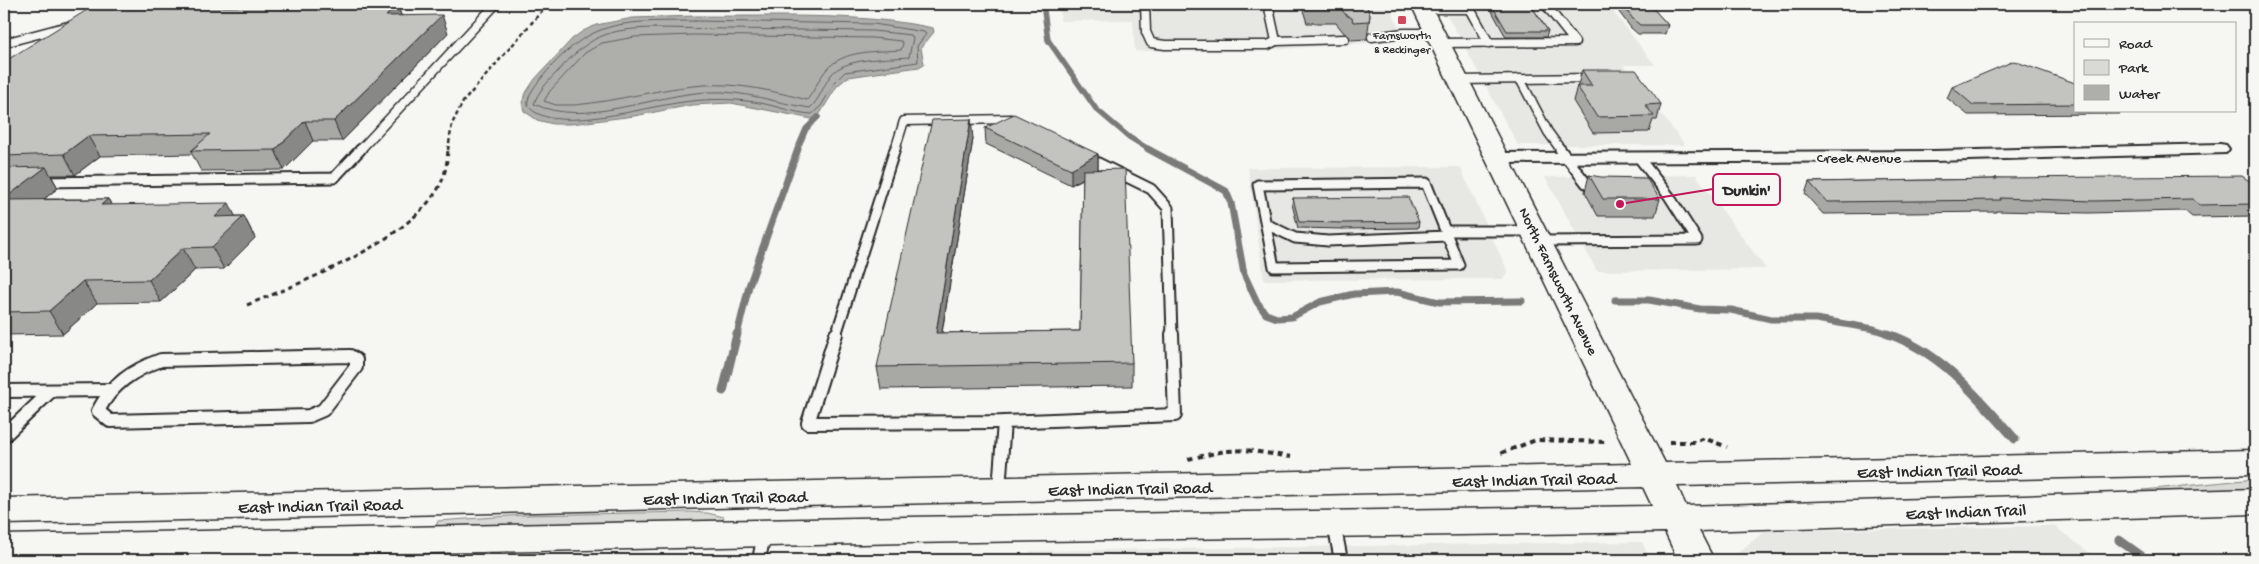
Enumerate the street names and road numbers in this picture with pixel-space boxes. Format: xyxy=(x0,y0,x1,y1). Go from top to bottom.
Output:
street label: Creek Avenue xyxy=(1817,150,1901,168)
street label: North Farnsworth Avenue xyxy=(1514,205,1601,359)
street label: East Indian Trail Road xyxy=(1857,461,2023,484)
street label: East Indian Trail Road xyxy=(1452,470,1618,493)
street label: East Indian Trail Road xyxy=(1048,479,1214,502)
street label: East Indian Trail Road xyxy=(643,488,809,511)
street label: East Indian Trail Road xyxy=(238,496,404,519)
street label: East Indian Trail xyxy=(1905,501,2027,526)

